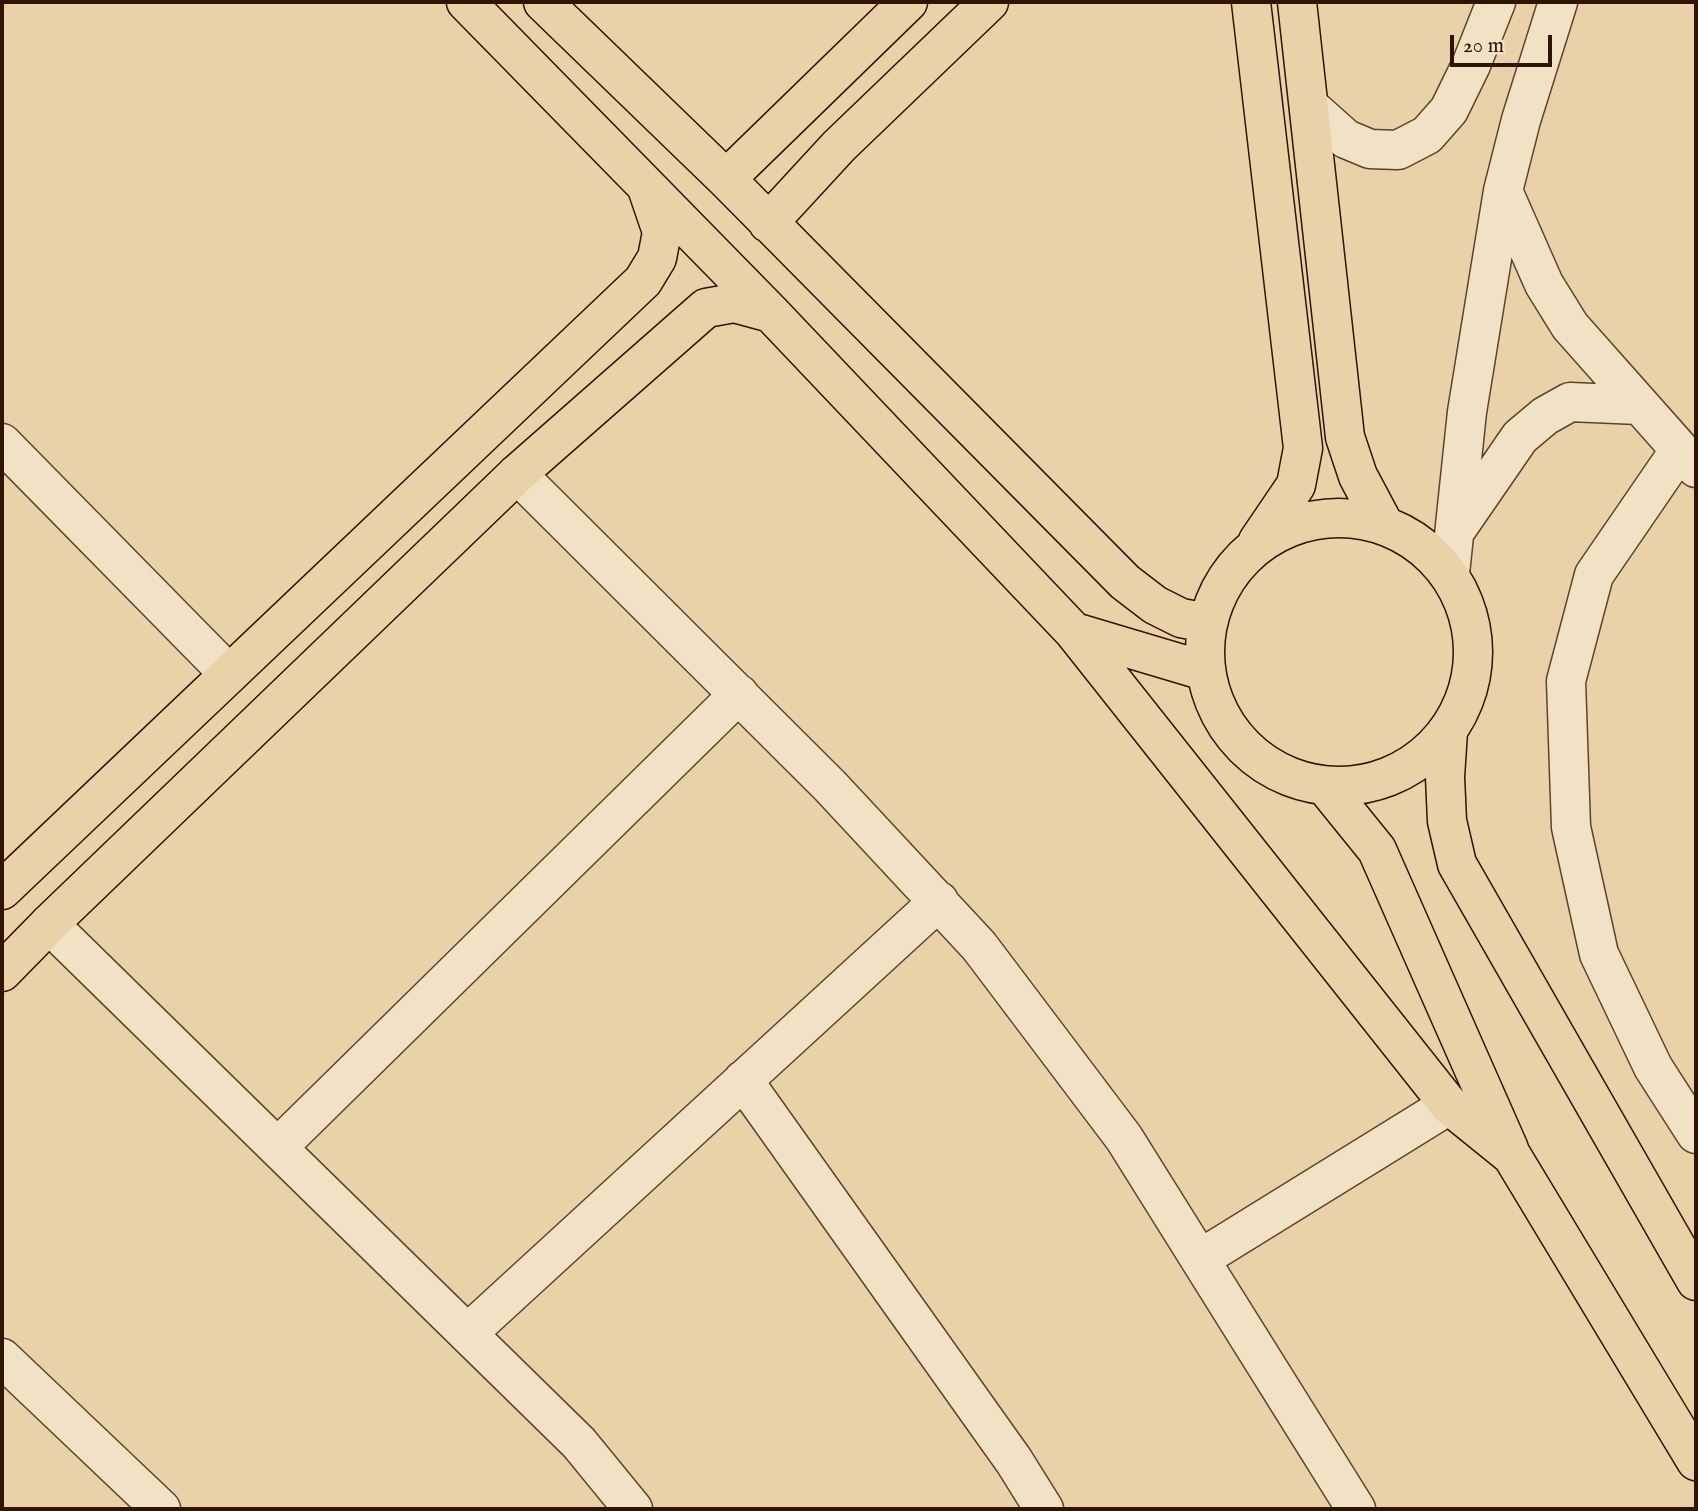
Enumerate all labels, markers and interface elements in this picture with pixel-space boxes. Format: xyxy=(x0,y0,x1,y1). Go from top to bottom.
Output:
scale bar xyxy=(1453,21,1554,65)
text: 20 m xyxy=(1463,33,1504,60)

